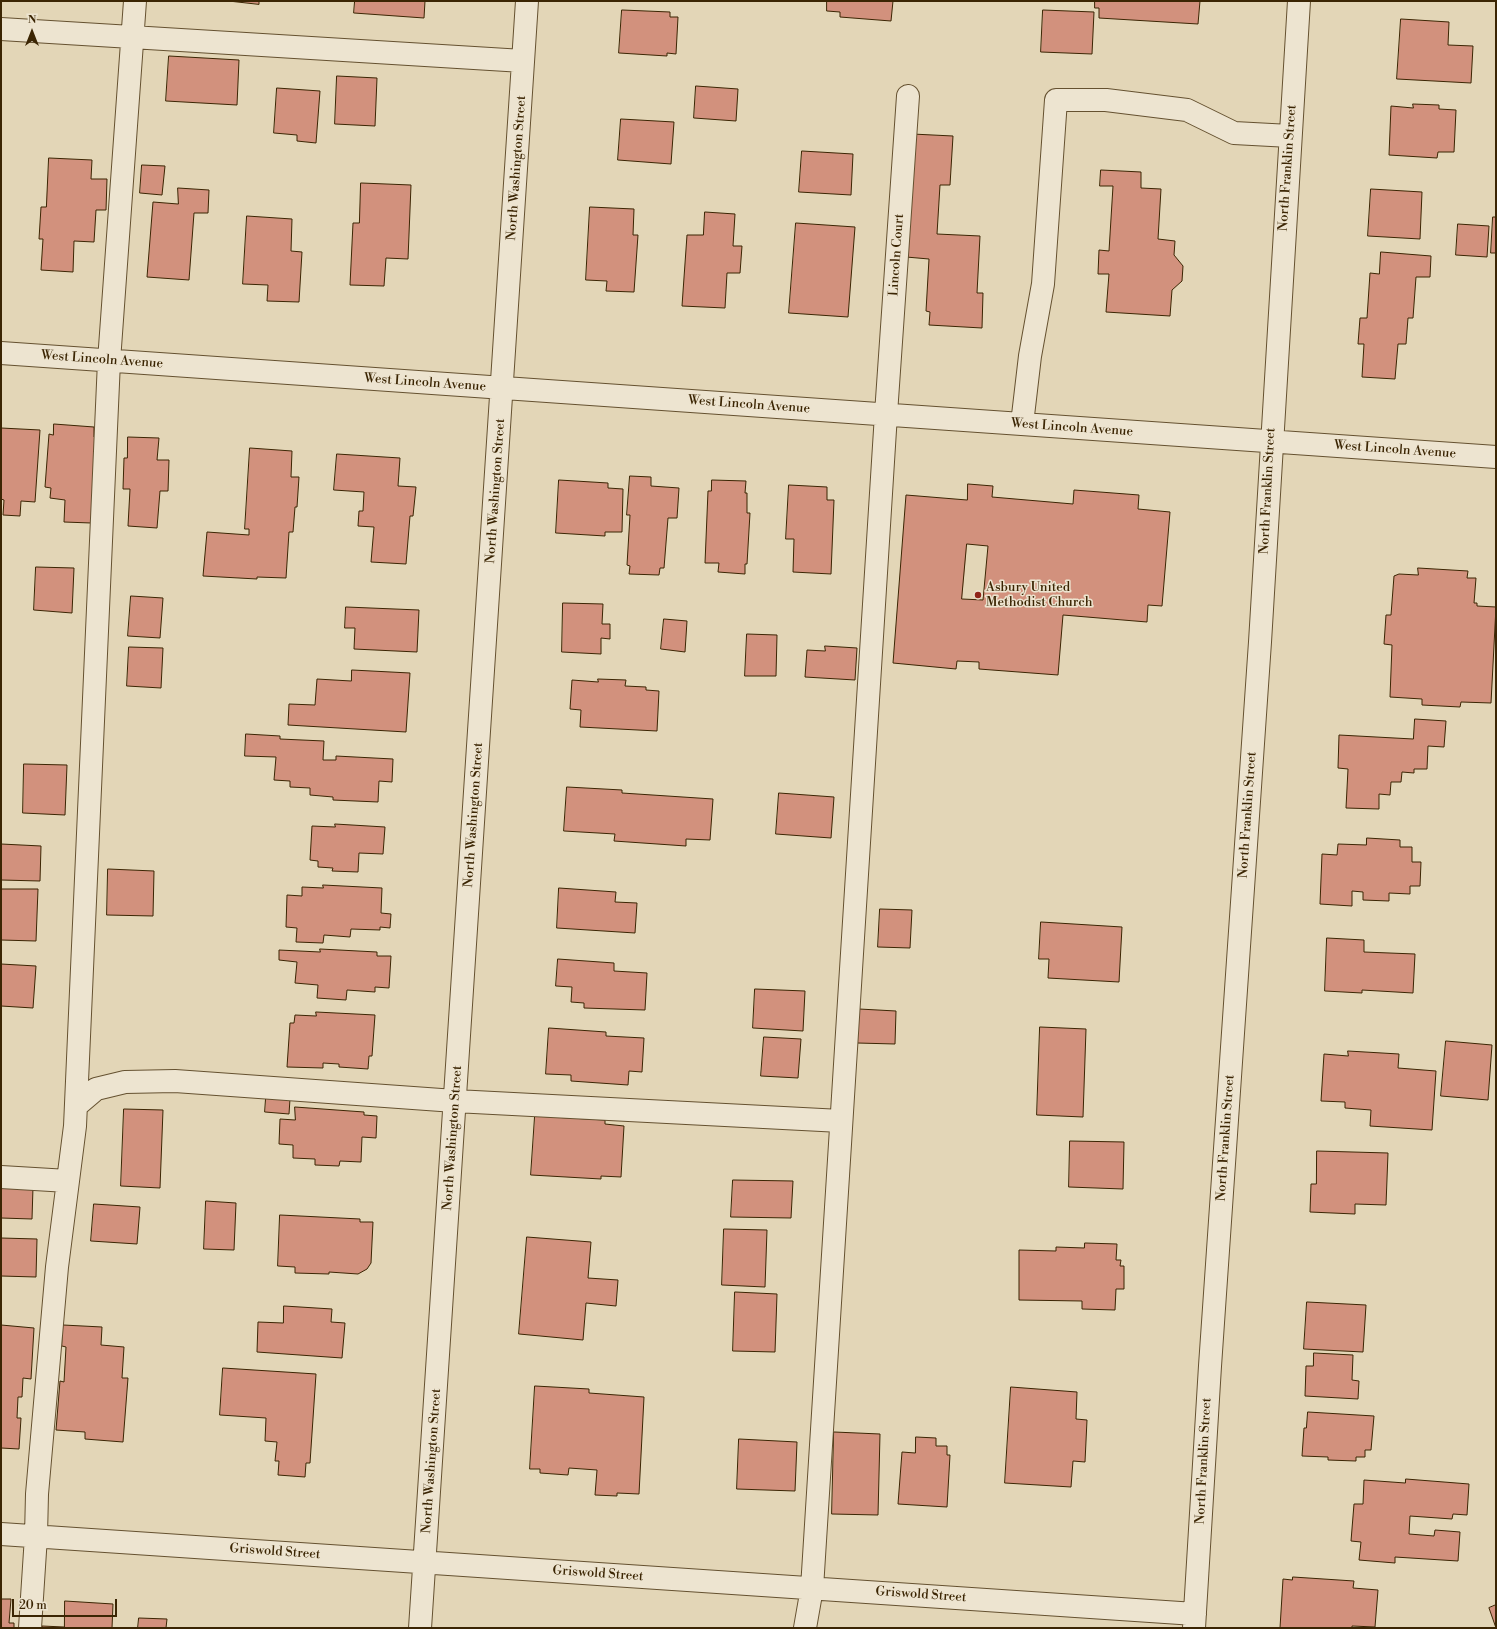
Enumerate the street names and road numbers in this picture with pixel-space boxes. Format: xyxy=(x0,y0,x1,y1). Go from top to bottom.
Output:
street label: North Washington Street xyxy=(504,95,530,241)
street label: North Franklin Street xyxy=(1276,104,1300,232)
street label: Lincoln Court xyxy=(886,213,908,297)
street label: West Lincoln Avenue xyxy=(40,348,164,372)
street label: West Lincoln Avenue xyxy=(363,371,487,395)
street label: West Lincoln Avenue xyxy=(687,393,811,417)
street label: West Lincoln Avenue xyxy=(1010,416,1134,440)
street label: North Washington Street xyxy=(483,418,509,564)
street label: North Franklin Street xyxy=(1257,427,1279,555)
street label: West Lincoln Avenue xyxy=(1333,438,1457,462)
street label: North Washington Street xyxy=(461,742,487,888)
street label: North Franklin Street xyxy=(1236,751,1260,879)
street label: North Washington Street xyxy=(440,1065,466,1211)
street label: North Franklin Street xyxy=(1214,1074,1238,1202)
street label: North Washington Street xyxy=(419,1388,445,1534)
street label: North Franklin Street xyxy=(1193,1397,1215,1525)
street label: Griswold Street xyxy=(229,1541,321,1563)
street label: Griswold Street xyxy=(552,1563,644,1585)
street label: Griswold Street xyxy=(875,1584,967,1606)

